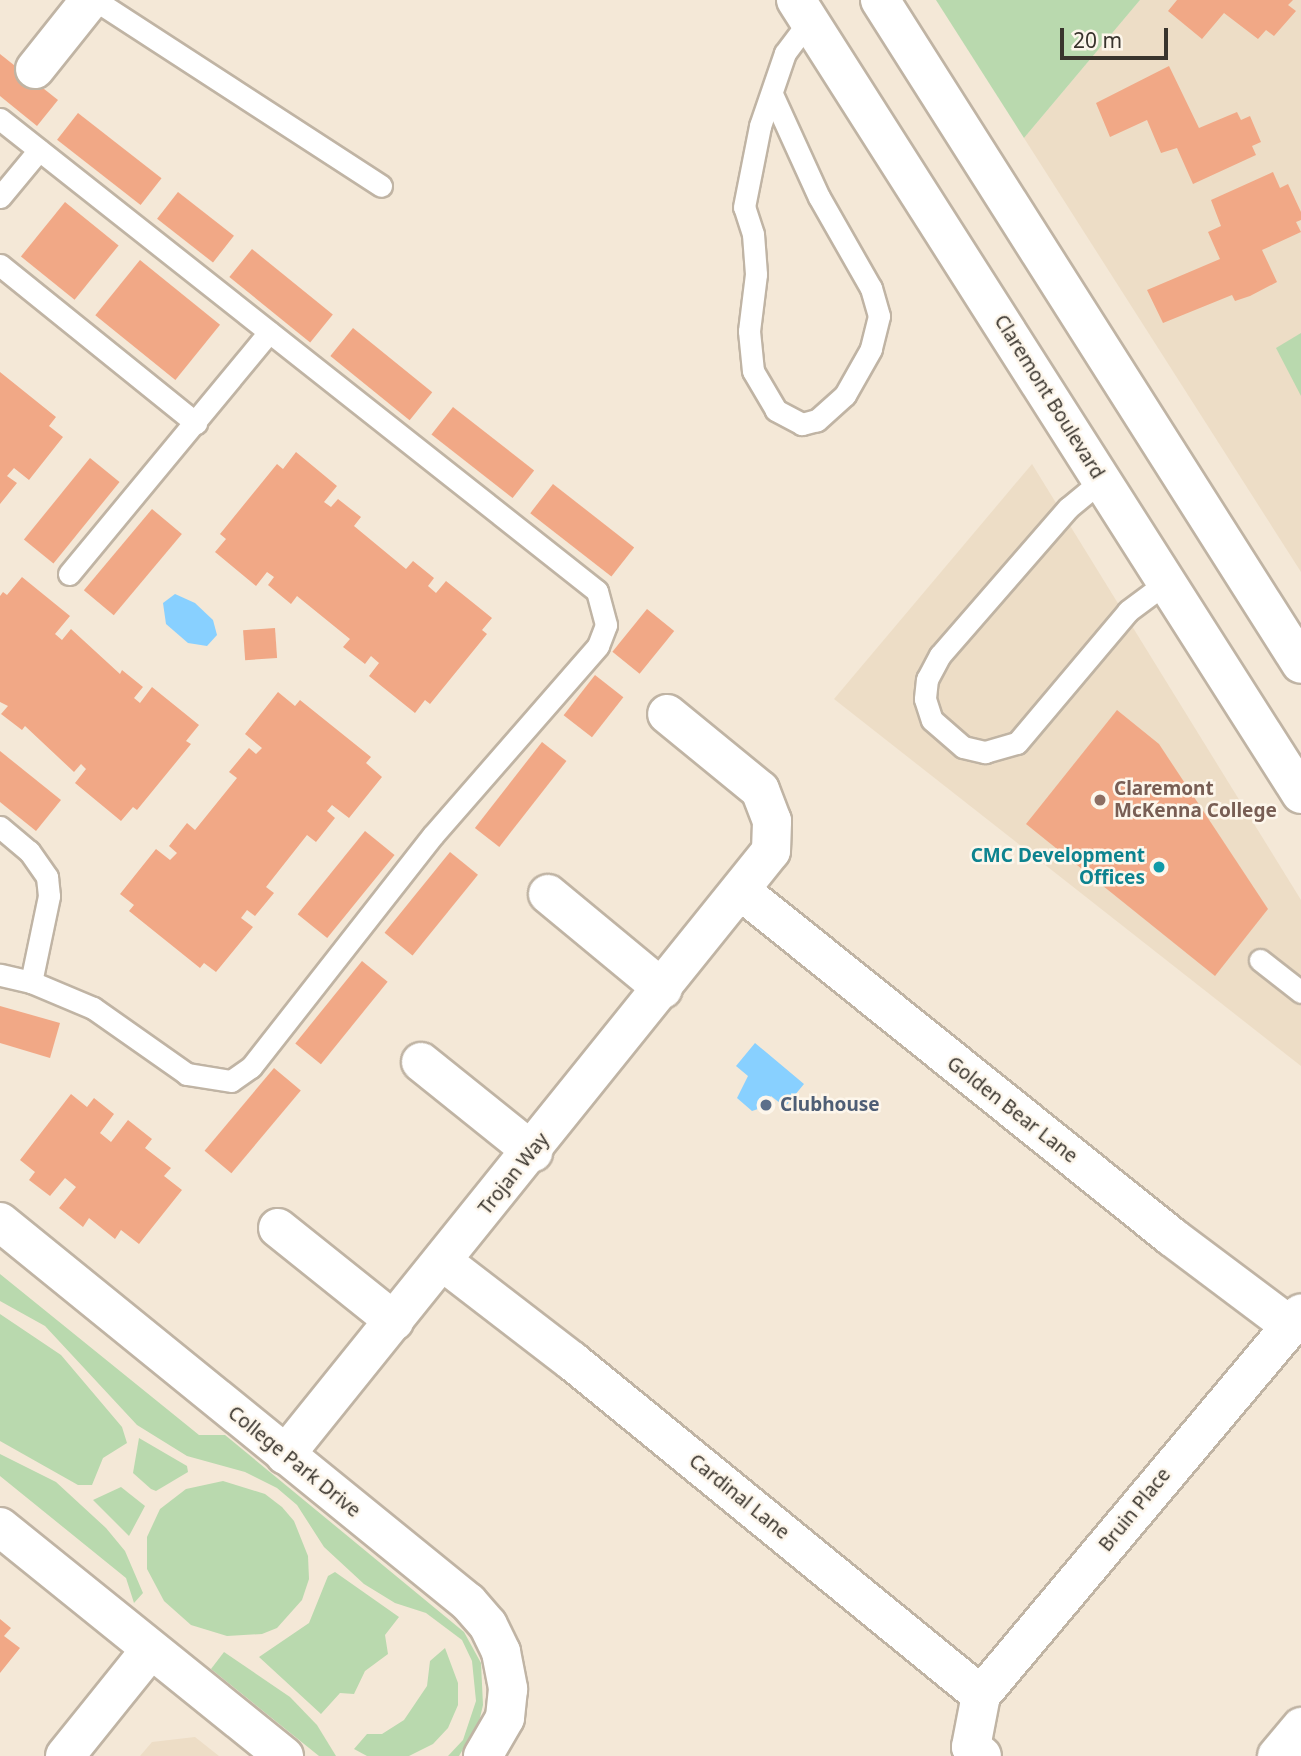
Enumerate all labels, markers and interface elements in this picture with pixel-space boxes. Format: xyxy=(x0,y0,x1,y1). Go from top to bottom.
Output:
scale bar xyxy=(1063,14,1172,58)
text: 20 m xyxy=(1073,26,1122,54)
street label: Claremont Boulevard xyxy=(989,311,1109,483)
place label: Claremont McKenna College xyxy=(1114,778,1277,822)
marker: Claremont McKenna College xyxy=(1092,792,1108,808)
place label: CMC Development Offices xyxy=(971,845,1145,889)
marker: CMC Development Offices xyxy=(1151,859,1167,875)
street label: Golden Bear Lane xyxy=(942,1052,1082,1168)
place label: Clubhouse xyxy=(780,1094,880,1116)
marker: Clubhouse xyxy=(758,1097,774,1113)
street label: Trojan Way xyxy=(474,1129,554,1219)
street label: College Park Drive xyxy=(223,1402,365,1522)
street label: Cardinal Lane xyxy=(684,1450,794,1544)
street label: Bruin Place xyxy=(1095,1464,1175,1556)

